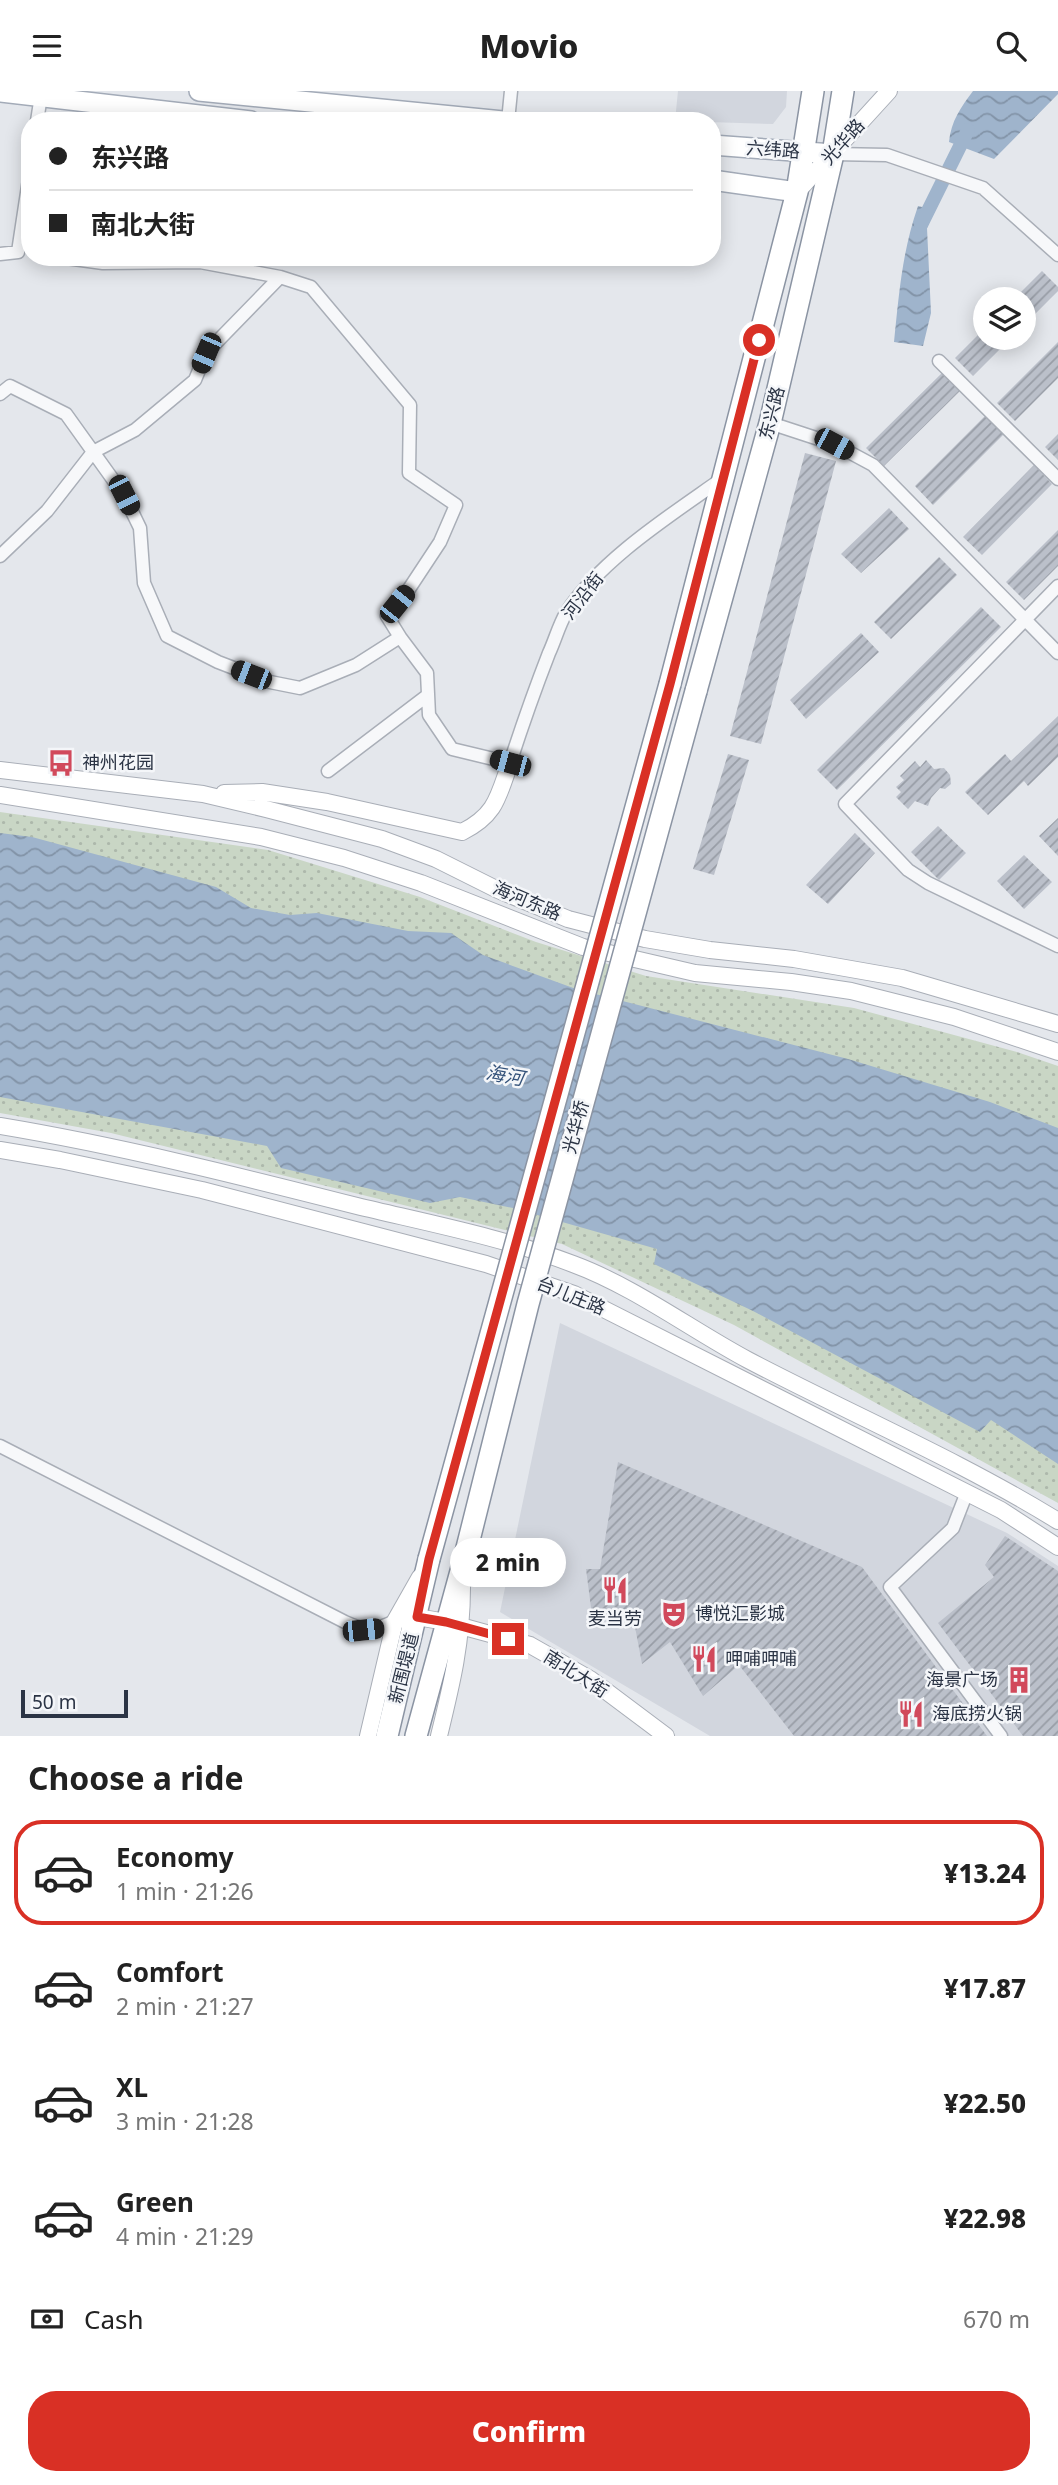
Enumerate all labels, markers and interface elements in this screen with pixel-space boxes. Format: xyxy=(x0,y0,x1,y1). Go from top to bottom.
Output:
text: Movio xyxy=(479,24,579,67)
icon: menu xyxy=(28,27,66,65)
icon: search xyxy=(992,27,1030,65)
street label: 光华路 xyxy=(815,113,869,169)
street label: 六纬路 xyxy=(745,135,801,163)
text: 东兴路 xyxy=(91,139,169,175)
text: 南北大街 xyxy=(91,206,195,242)
map controls xyxy=(973,287,1036,350)
button: layers xyxy=(973,287,1036,350)
route start xyxy=(743,324,775,356)
car xyxy=(189,330,224,376)
street label: 东兴路 xyxy=(753,384,789,442)
car xyxy=(811,425,858,463)
car xyxy=(106,472,143,518)
street label: 河沿街 xyxy=(556,567,608,624)
car xyxy=(376,581,419,627)
car xyxy=(228,658,275,692)
car xyxy=(487,747,534,779)
bus stop icon: 神州花园 xyxy=(46,748,76,778)
place label: 神州花园 xyxy=(82,750,154,774)
street label: 海河东路 xyxy=(490,875,565,925)
water label: 海河 xyxy=(484,1059,530,1092)
street label: 光华桥 xyxy=(556,1098,594,1156)
street label: 台儿庄路 xyxy=(534,1270,609,1320)
callout: 2 min xyxy=(450,1537,566,1587)
text: 2 min xyxy=(476,1546,540,1578)
restaurant icon: 麦当劳 xyxy=(600,1575,630,1605)
theatre icon: 博悦汇影城 xyxy=(659,1599,689,1629)
place label: 博悦汇影城 xyxy=(695,1601,785,1625)
place label: 麦当劳 xyxy=(588,1606,642,1630)
car xyxy=(342,1617,385,1643)
route end xyxy=(492,1623,524,1655)
street label: 新围堤道 xyxy=(383,1630,423,1706)
street label: 南北大街 xyxy=(540,1644,613,1702)
restaurant icon: 呷哺呷哺 xyxy=(689,1644,719,1674)
place label: 呷哺呷哺 xyxy=(725,1646,797,1670)
building icon: 海景广场 xyxy=(1004,1665,1034,1695)
place label: 海景广场 xyxy=(926,1667,998,1691)
scale bar xyxy=(21,1687,128,1719)
text: 50 m xyxy=(32,1689,76,1715)
restaurant icon: 海底捞火锅 xyxy=(896,1699,926,1729)
place label: 海底捞火锅 xyxy=(932,1701,1022,1725)
text: Choose a ride xyxy=(28,1756,244,1799)
text: Economy xyxy=(116,1839,234,1875)
icon: car xyxy=(32,1841,95,1904)
text: ¥13.24 xyxy=(943,1855,1026,1891)
text: 1 min · 21:26 xyxy=(116,1875,254,1907)
text: Comfort xyxy=(116,1954,224,1990)
icon: car xyxy=(32,1956,95,2019)
text: ¥17.87 xyxy=(943,1970,1026,2006)
text: 2 min · 21:27 xyxy=(116,1990,254,2022)
text: XL xyxy=(116,2069,148,2105)
icon: car xyxy=(32,2071,95,2134)
text: ¥22.50 xyxy=(943,2085,1026,2121)
text: 3 min · 21:28 xyxy=(116,2105,254,2137)
text: Green xyxy=(116,2184,194,2220)
icon: car xyxy=(32,2186,95,2249)
text: ¥22.98 xyxy=(943,2200,1026,2236)
text: 4 min · 21:29 xyxy=(116,2220,254,2252)
icon: cash xyxy=(28,2300,66,2338)
text: Cash xyxy=(84,2301,144,2337)
text: 670 m xyxy=(963,2303,1030,2335)
button: Confirm xyxy=(28,2391,1030,2471)

